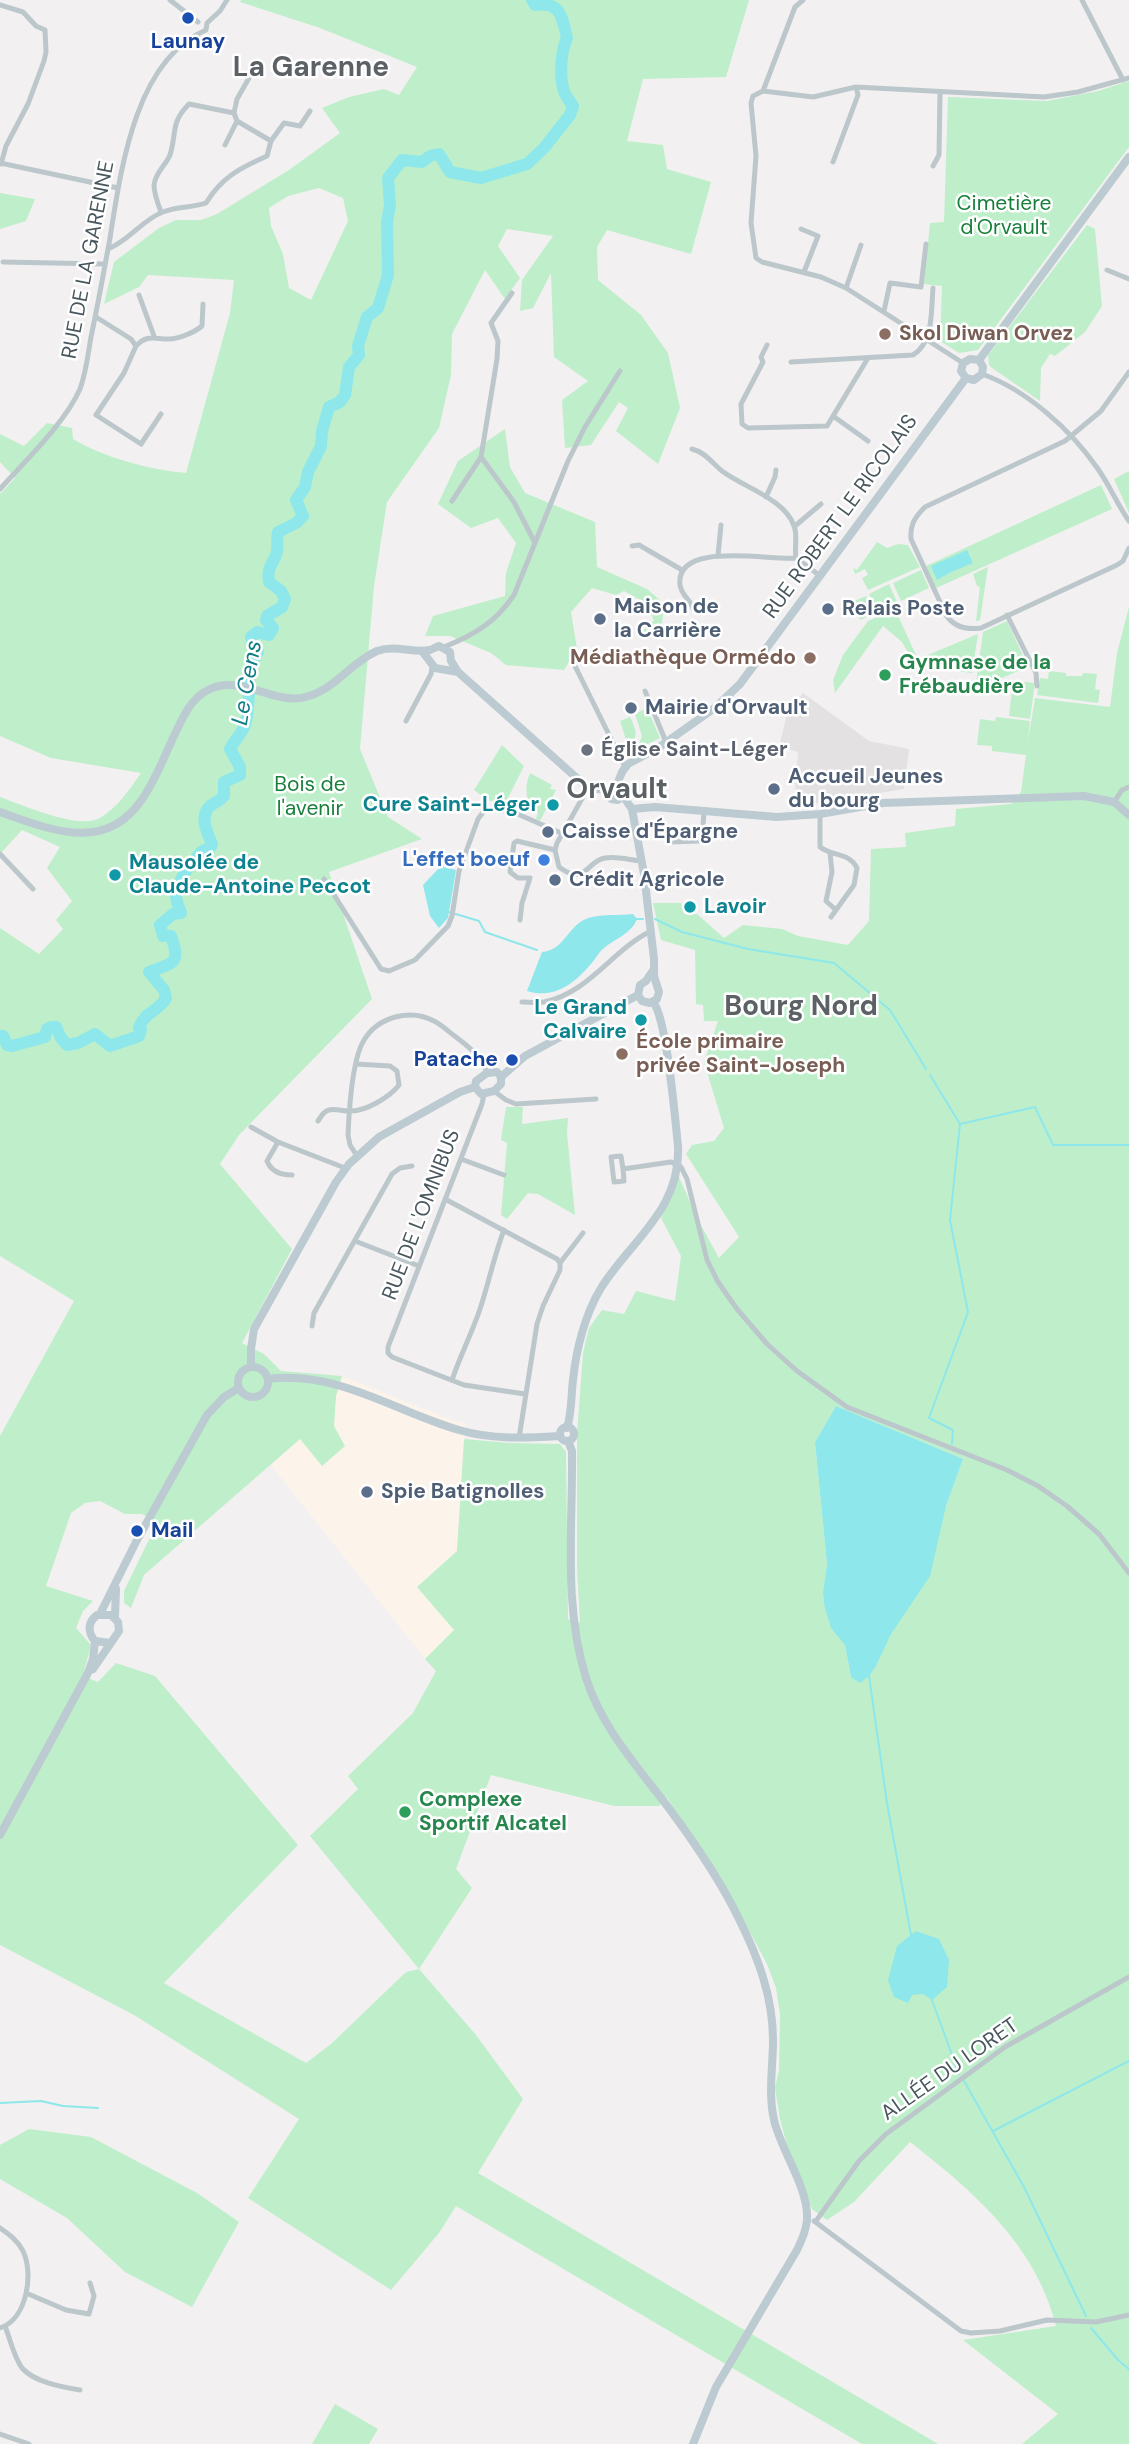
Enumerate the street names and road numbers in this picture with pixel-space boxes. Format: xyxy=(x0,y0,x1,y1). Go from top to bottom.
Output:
street label: RUE DE LA GARENNE xyxy=(57,159,121,361)
street label: RUE ROBERT LE RICOLAIS xyxy=(758,410,924,624)
street label: RUE DE L'OMNIBUS xyxy=(378,1126,466,1304)
street label: ALLÉE DU LORET xyxy=(877,2013,1023,2127)

